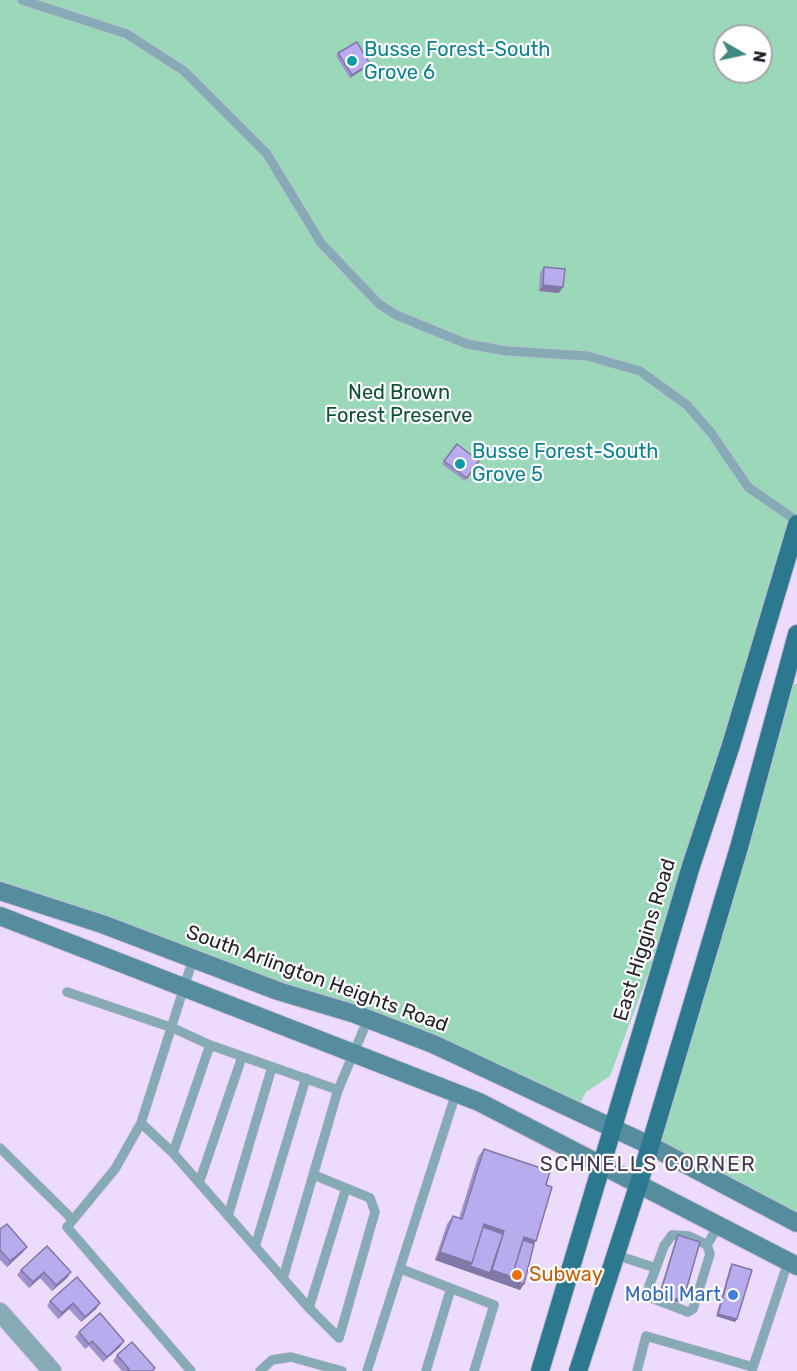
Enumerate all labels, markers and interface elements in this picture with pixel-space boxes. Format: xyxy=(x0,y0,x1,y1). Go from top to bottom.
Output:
north arrow xyxy=(713,24,773,84)
place label: Busse Forest-South Grove 6 xyxy=(364,38,551,85)
text: N xyxy=(749,49,770,64)
marker: Busse Forest-South Grove 6 xyxy=(345,54,359,68)
park label: Ned Brown Forest Preserve xyxy=(326,381,472,428)
place label: Busse Forest-South Grove 5 xyxy=(472,440,659,487)
marker: Busse Forest-South Grove 5 xyxy=(453,457,467,471)
street label: East Higgins Road xyxy=(609,856,681,1024)
street label: South Arlington Heights Road xyxy=(183,920,451,1038)
district label: SCHNELLS CORNER xyxy=(540,1152,756,1178)
place label: Subway xyxy=(529,1263,603,1287)
marker: Subway xyxy=(510,1268,524,1282)
place label: Mobil Mart xyxy=(625,1283,721,1307)
marker: Mobil Mart xyxy=(726,1288,740,1302)

